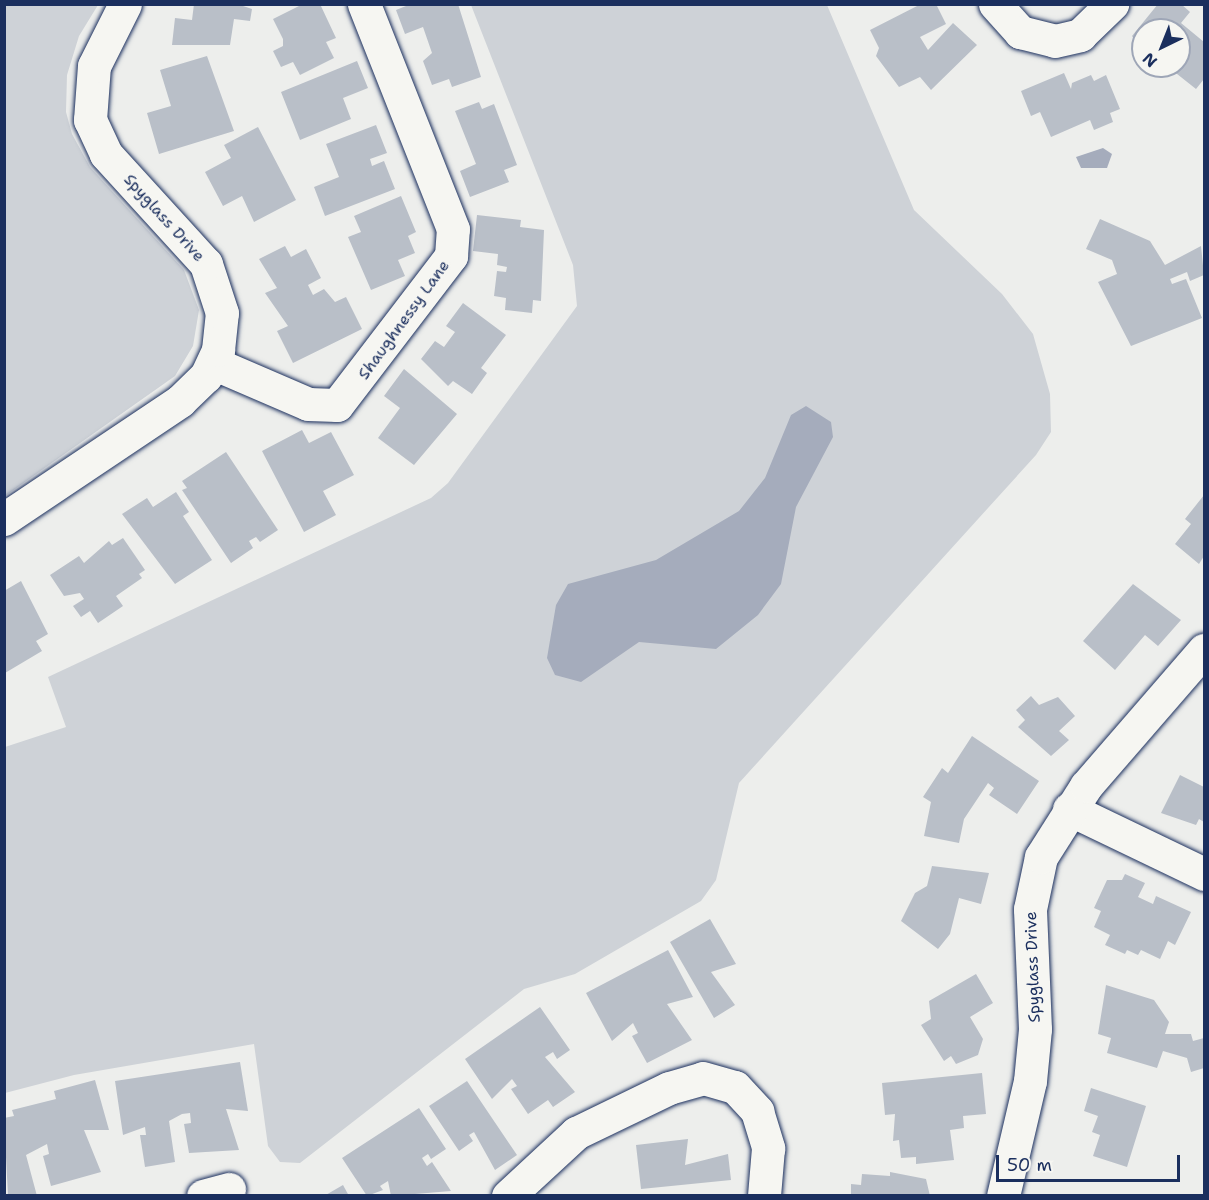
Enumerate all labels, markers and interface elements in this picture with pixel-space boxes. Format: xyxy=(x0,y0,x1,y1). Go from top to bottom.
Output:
north arrow xyxy=(1131,18,1191,78)
text: N xyxy=(1138,48,1162,72)
street label: Spyglass Drive xyxy=(120,170,208,266)
street label: Shaughnessy Lane xyxy=(354,257,454,383)
street label: Spyglass Drive xyxy=(1021,911,1045,1023)
scale bar xyxy=(999,1143,1184,1181)
text: 50 m xyxy=(1007,1153,1052,1177)

